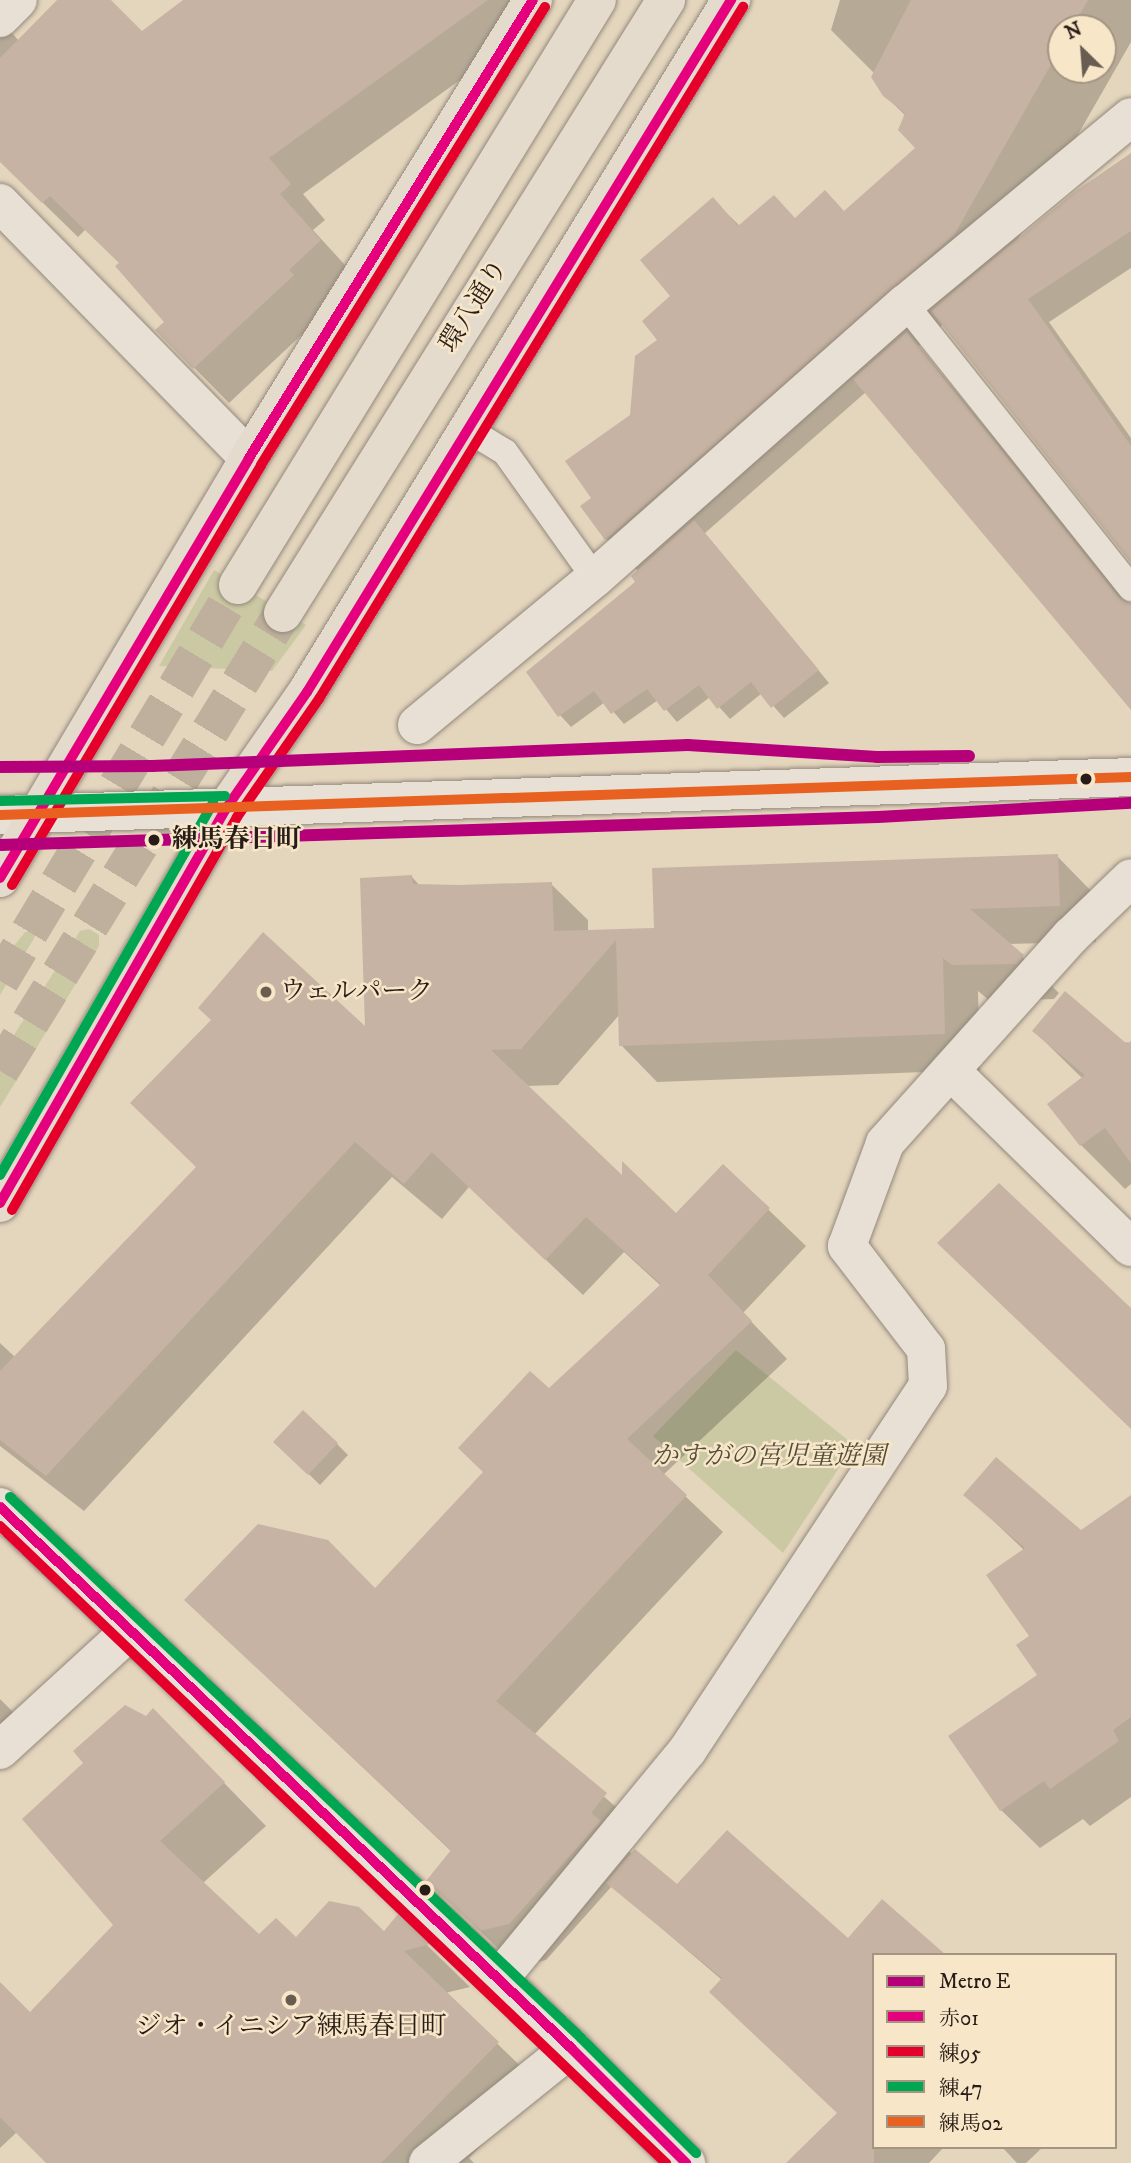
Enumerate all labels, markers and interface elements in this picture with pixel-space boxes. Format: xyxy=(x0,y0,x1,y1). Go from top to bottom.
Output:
north arrow xyxy=(1047,14,1117,84)
text: N xyxy=(1062,18,1086,45)
street label: 環八通り xyxy=(433,254,515,358)
unlabelled marker xyxy=(1079,772,1093,786)
place label: 練馬春日町 xyxy=(172,824,302,856)
marker: 練馬春日町 xyxy=(142,828,166,852)
place label: ウェルパーク xyxy=(280,976,436,1008)
marker: ウェルパーク xyxy=(258,984,274,1000)
park label: かすがの宮児童遊園 xyxy=(652,1441,886,1473)
unlabelled marker xyxy=(418,1883,432,1897)
legend xyxy=(872,1953,1117,2149)
text: Metro E xyxy=(939,1969,1011,1995)
marker: ジオ・イニシア練馬春日町 xyxy=(283,1992,299,2008)
text: 赤01 xyxy=(939,2006,979,2032)
place label: ジオ・イニシア練馬春日町 xyxy=(135,2011,447,2043)
text: 練95 xyxy=(939,2041,981,2067)
text: 練47 xyxy=(939,2076,982,2102)
text: 練馬02 xyxy=(939,2111,1003,2137)

